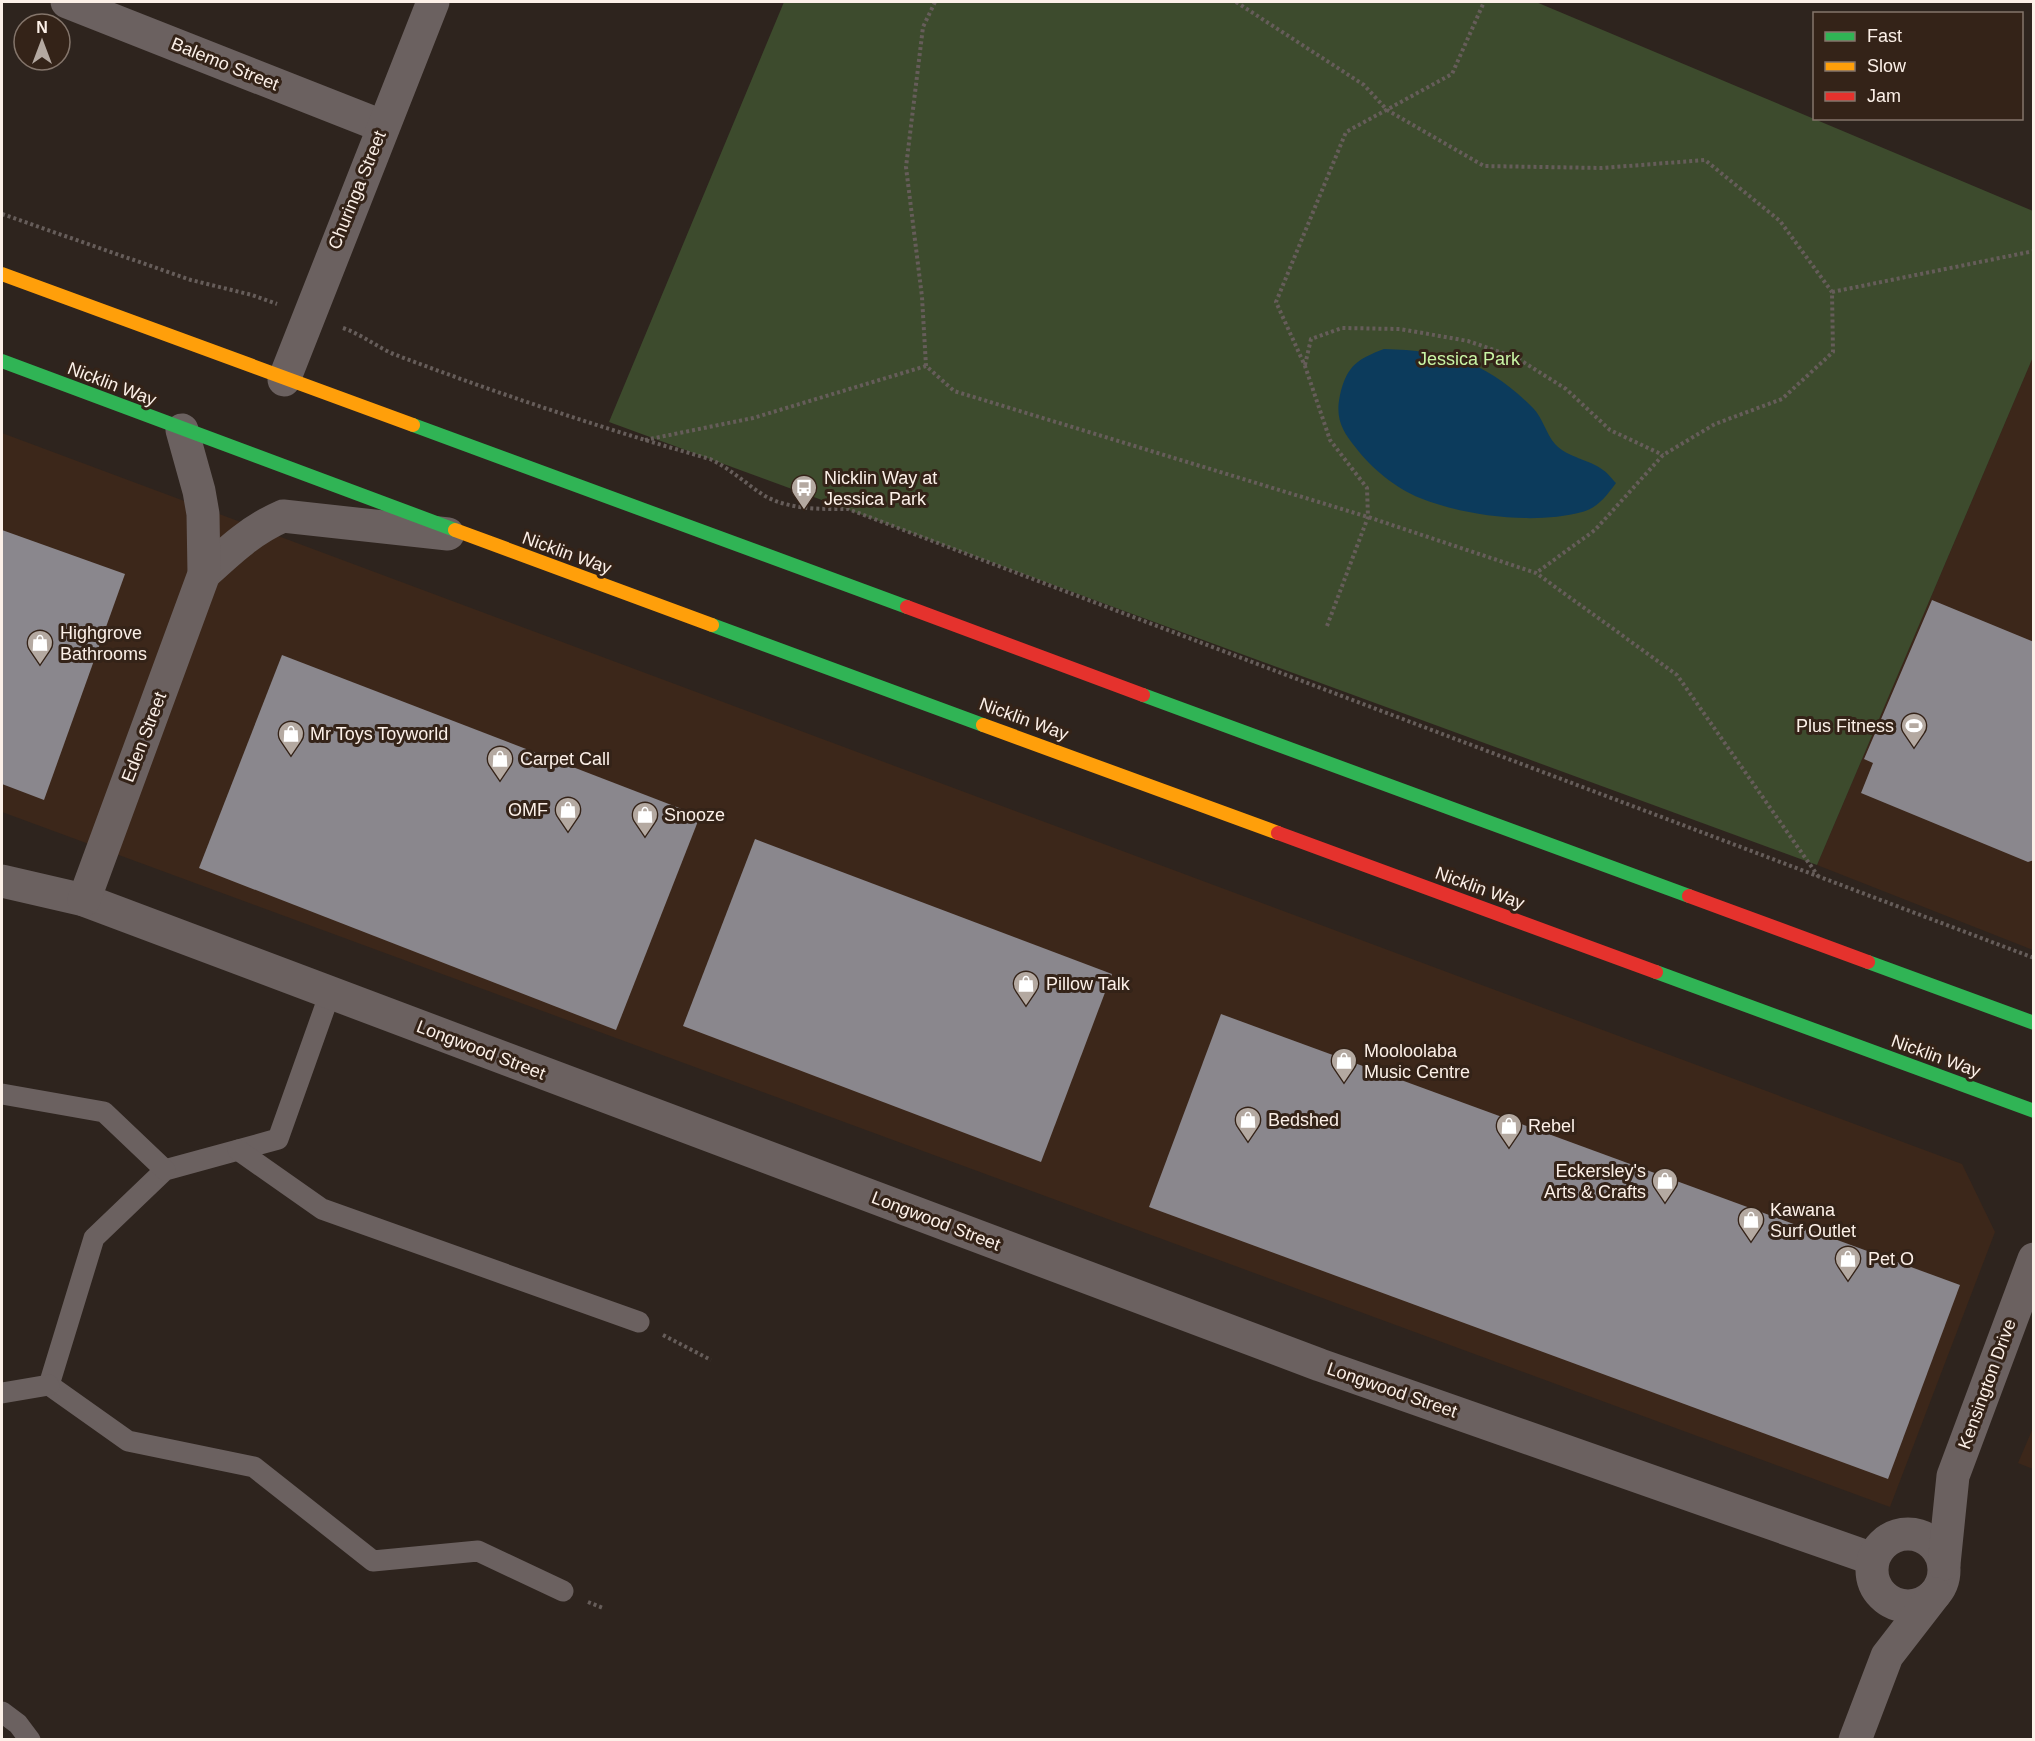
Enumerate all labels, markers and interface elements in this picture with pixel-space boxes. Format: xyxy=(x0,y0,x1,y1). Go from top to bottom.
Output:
north arrow xyxy=(12,12,72,72)
legend xyxy=(1813,12,2023,120)
text: N xyxy=(36,19,48,36)
text: Fast xyxy=(1867,26,1902,46)
street label: Balemo Street xyxy=(168,33,282,95)
text: Slow xyxy=(1867,56,1907,76)
text: Jam xyxy=(1867,86,1901,106)
street label: Churinga Street xyxy=(324,128,390,252)
park label: Jessica Park xyxy=(1418,349,1521,369)
street label: Nicklin Way xyxy=(65,358,159,410)
place label: Nicklin Way at Jessica Park xyxy=(824,468,937,509)
bus stop icon: Nicklin Way at Jessica Park xyxy=(789,473,819,511)
street label: Nicklin Way xyxy=(520,528,614,578)
place label: Highgrove Bathrooms xyxy=(60,623,147,664)
shop icon: Highgrove Bathrooms xyxy=(25,628,55,666)
street label: Eden Street xyxy=(118,689,170,785)
street label: Nicklin Way xyxy=(977,694,1071,744)
sports icon: Plus Fitness xyxy=(1899,711,1929,749)
place label: Plus Fitness xyxy=(1796,716,1894,736)
shop icon: Mr Toys Toyworld xyxy=(276,719,306,757)
place label: Mr Toys Toyworld xyxy=(310,724,448,744)
shop icon: Carpet Call xyxy=(485,744,515,782)
place label: Carpet Call xyxy=(520,749,610,769)
shop icon: OMF xyxy=(553,795,583,833)
place label: OMF xyxy=(508,800,548,820)
shop icon: Snooze xyxy=(630,800,660,838)
place label: Snooze xyxy=(664,805,725,825)
street label: Nicklin Way xyxy=(1433,863,1527,913)
shop icon: Pillow Talk xyxy=(1011,969,1041,1007)
place label: Pillow Talk xyxy=(1046,974,1131,994)
street label: Longwood Street xyxy=(414,1016,548,1084)
street label: Nicklin Way xyxy=(1889,1031,1983,1081)
place label: Mooloolaba Music Centre xyxy=(1364,1041,1470,1082)
shop icon: Mooloolaba Music Centre xyxy=(1329,1046,1359,1084)
shop icon: Bedshed xyxy=(1233,1105,1263,1143)
place label: Bedshed xyxy=(1268,1110,1339,1130)
shop icon: Rebel xyxy=(1494,1111,1524,1149)
place label: Rebel xyxy=(1528,1116,1575,1136)
place label: Eckersley's Arts & Crafts xyxy=(1544,1161,1646,1202)
shop icon: Eckersley's Arts & Crafts xyxy=(1650,1166,1680,1204)
street label: Longwood Street xyxy=(869,1187,1003,1255)
place label: Kawana Surf Outlet xyxy=(1770,1200,1856,1241)
shop icon: Kawana Surf Outlet xyxy=(1736,1205,1766,1243)
shop icon: Pet O xyxy=(1833,1244,1863,1282)
place label: Pet O xyxy=(1868,1249,1914,1269)
street label: Kensington Drive xyxy=(1954,1316,2020,1452)
street label: Longwood Street xyxy=(1324,1358,1460,1422)

